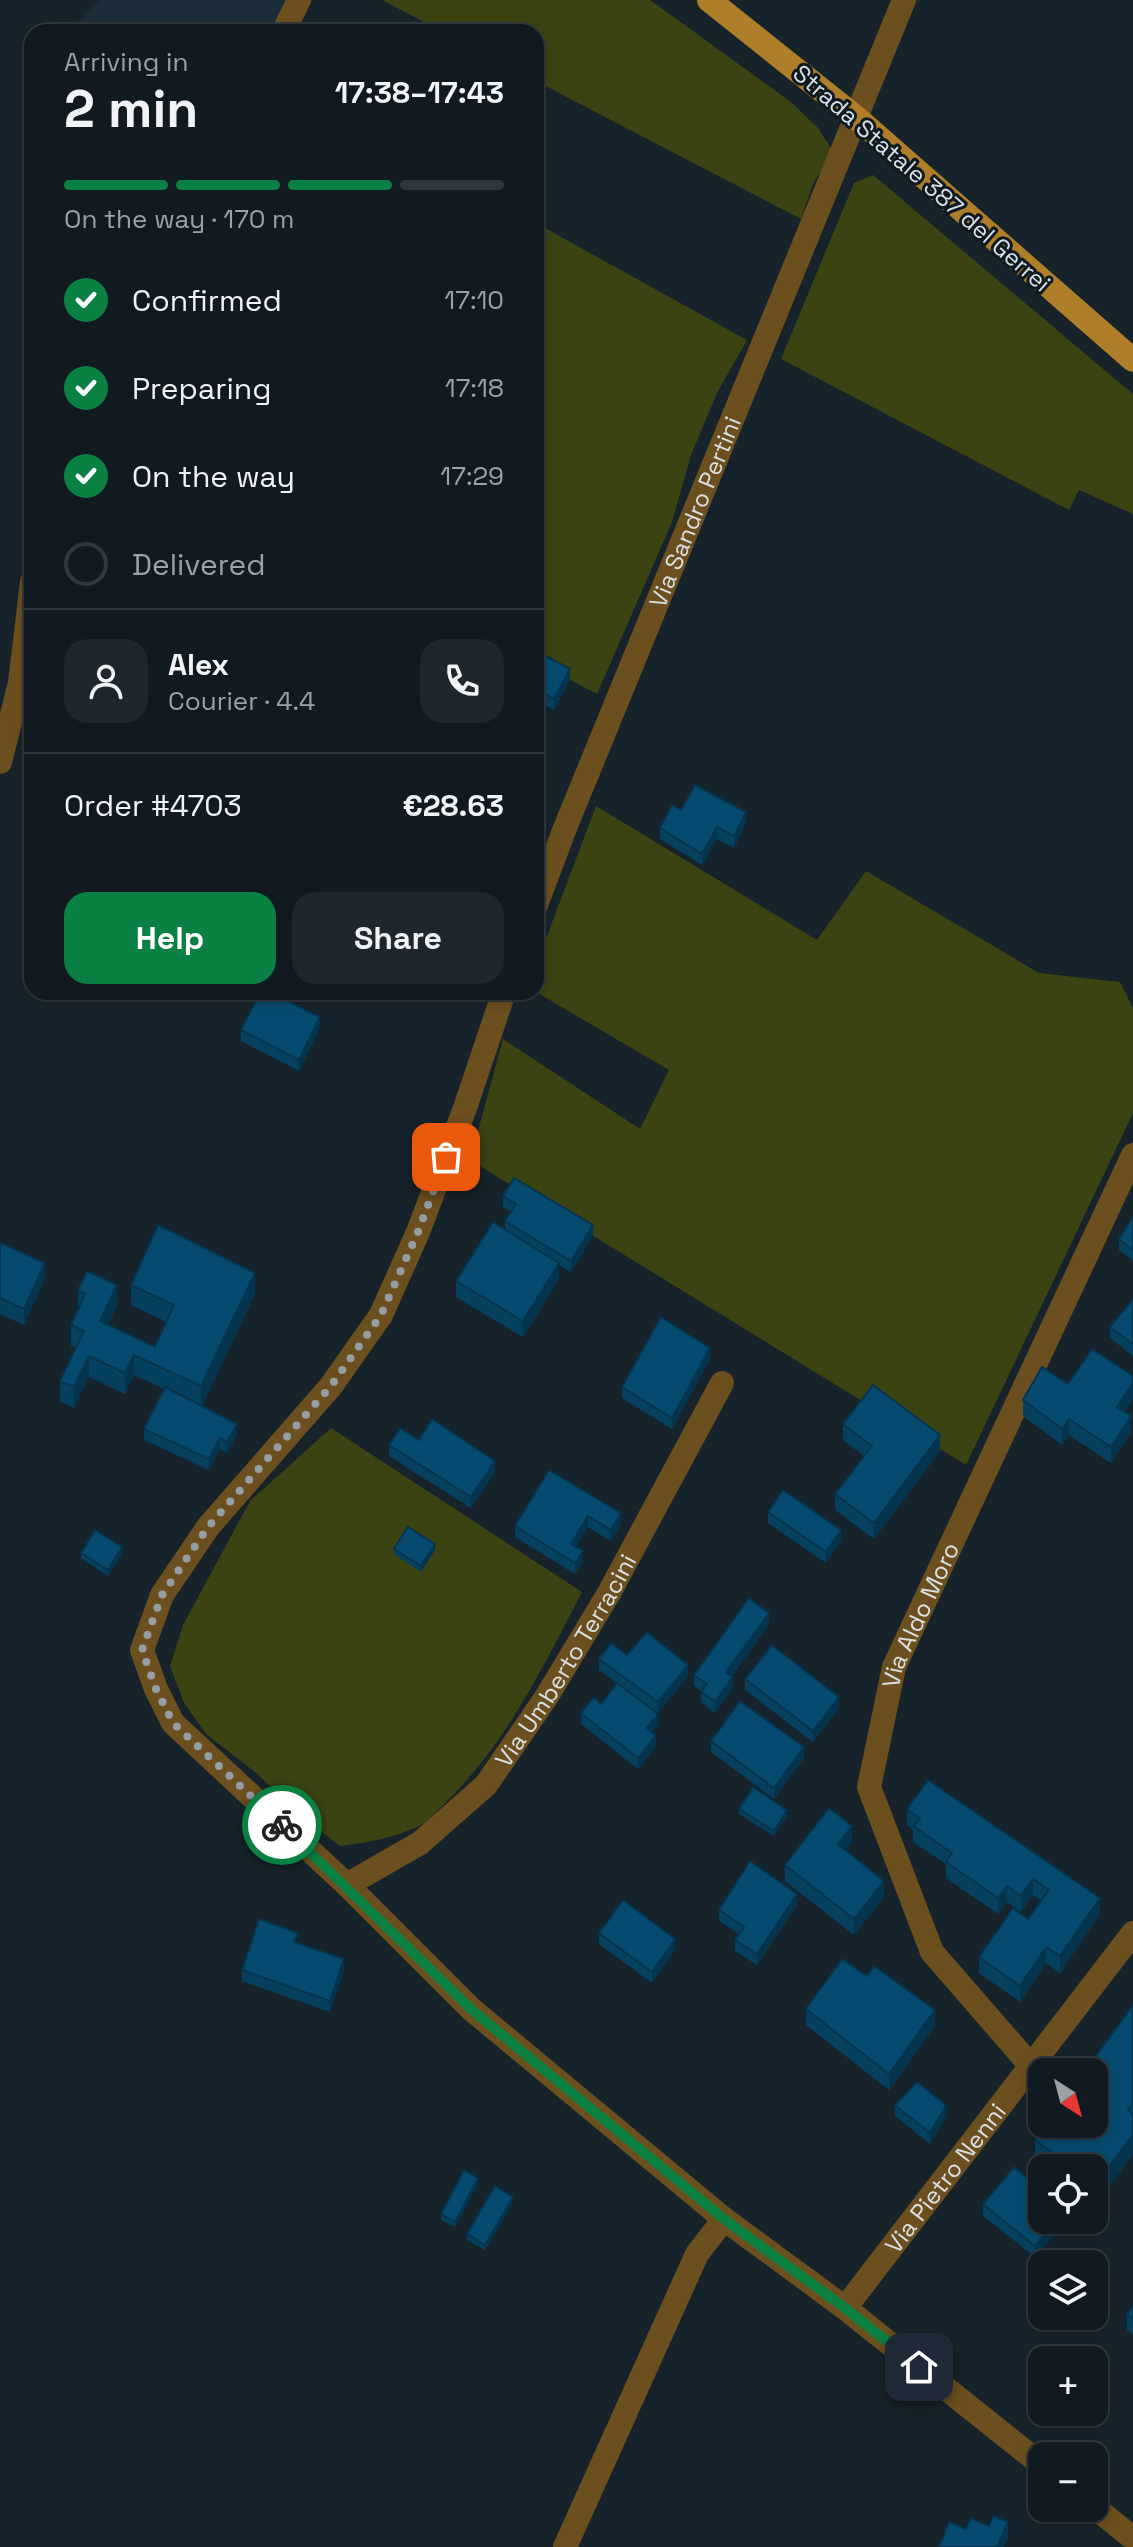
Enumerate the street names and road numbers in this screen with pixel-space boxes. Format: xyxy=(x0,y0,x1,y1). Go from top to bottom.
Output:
street label: Strada Statale 387 del Gerrei xyxy=(787,58,1057,298)
street label: Via Sandro Pertini xyxy=(641,412,747,612)
street label: Via Aldo Moro xyxy=(875,1537,966,1690)
street label: Via Umberto Terracini xyxy=(488,1548,643,1773)
street label: Via Pietro Nenni xyxy=(877,2097,1012,2259)

